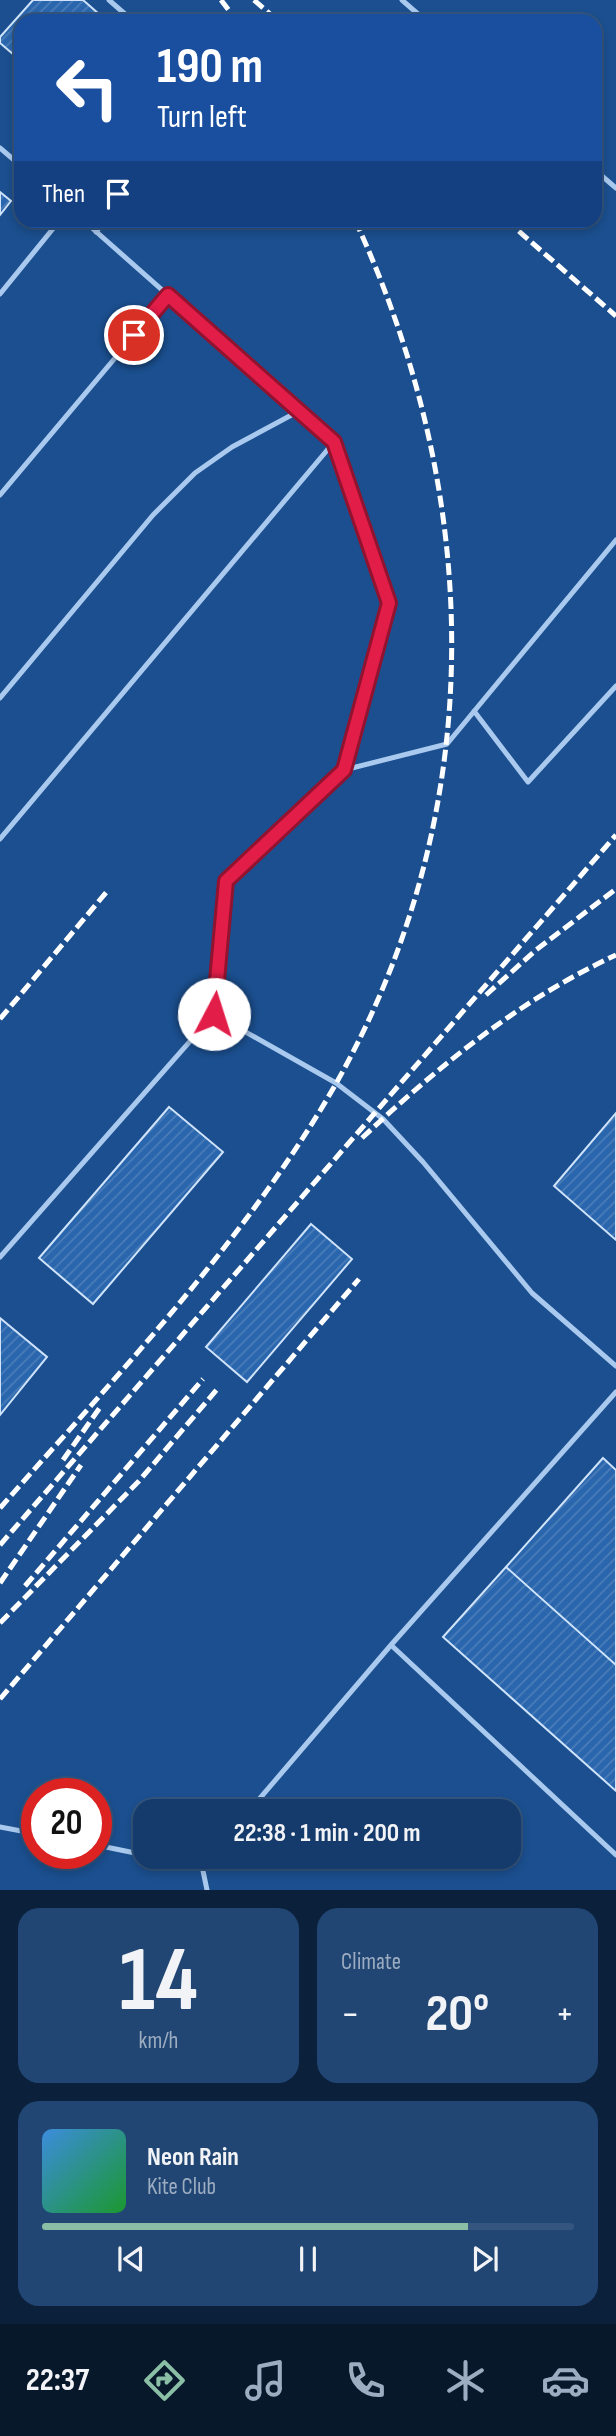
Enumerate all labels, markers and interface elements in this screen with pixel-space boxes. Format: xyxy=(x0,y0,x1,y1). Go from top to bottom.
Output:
text: 190 m xyxy=(157,38,263,97)
icon: left xyxy=(42,42,133,133)
text: Turn left xyxy=(157,98,247,137)
icon: arrive xyxy=(99,175,137,213)
text: Then xyxy=(42,179,85,210)
pin xyxy=(104,305,164,365)
icon: arrive xyxy=(115,316,153,354)
position arrow xyxy=(177,977,251,1051)
speed limit sign: 20 xyxy=(21,1778,112,1869)
text: 22:38 · 1 min · 200 m xyxy=(234,1818,420,1849)
text: 14 xyxy=(119,1927,198,2036)
text: Climate xyxy=(341,1948,401,1976)
text: 20° xyxy=(426,1983,489,2046)
text: − xyxy=(341,1992,360,2037)
text: + xyxy=(555,1992,574,2037)
text: km/h xyxy=(139,2027,178,2055)
text: Neon Rain xyxy=(147,2142,239,2173)
text: Kite Club xyxy=(147,2173,216,2201)
icon: previous xyxy=(112,2240,150,2278)
icon: pause xyxy=(289,2240,327,2278)
icon: next xyxy=(466,2240,504,2278)
icon: directions xyxy=(140,2356,189,2405)
icon: music xyxy=(241,2356,290,2405)
icon: phone xyxy=(341,2356,390,2405)
icon: climate xyxy=(441,2356,490,2405)
icon: car xyxy=(541,2356,590,2405)
text: 22:37 xyxy=(26,2361,89,2400)

